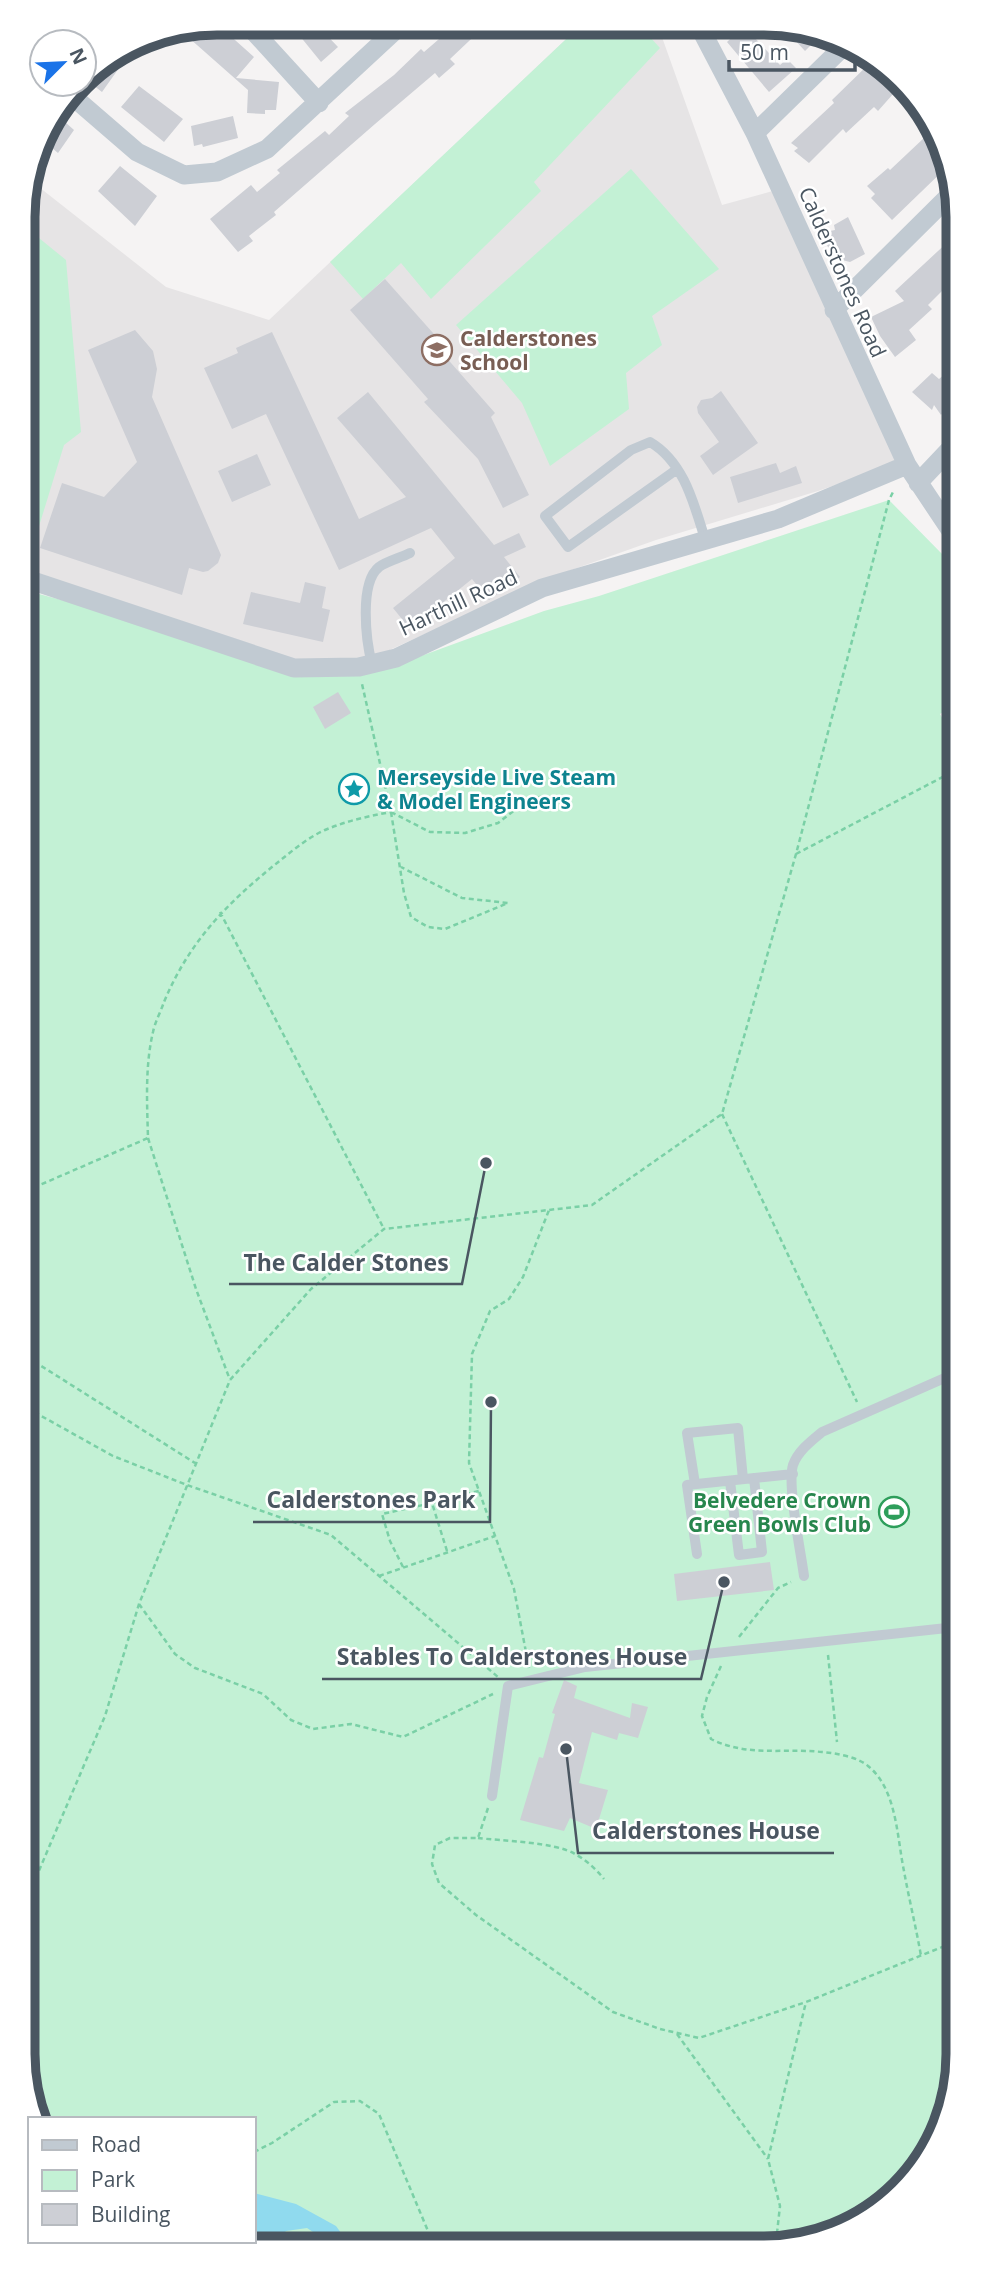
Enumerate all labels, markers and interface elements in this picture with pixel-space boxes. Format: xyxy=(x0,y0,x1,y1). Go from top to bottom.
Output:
north arrow xyxy=(28,28,98,98)
scale bar xyxy=(729,28,855,72)
text: 50 m xyxy=(740,38,789,66)
text: N xyxy=(64,44,94,68)
street label: Calderstones Road xyxy=(793,182,893,362)
place label: Calderstones School xyxy=(460,324,597,376)
school or university icon: Calderstones School xyxy=(420,333,454,367)
street label: Harthill Road xyxy=(394,562,522,642)
place label: Merseyside Live Steam & Model Engineers xyxy=(377,763,616,815)
place icon: Merseyside Live Steam & Model Engineers xyxy=(337,772,371,806)
callout: The Calder Stones xyxy=(229,1240,462,1284)
text: The Calder Stones xyxy=(243,1246,449,1278)
callout: Calderstones Park xyxy=(253,1478,490,1522)
text: Calderstones Park xyxy=(267,1483,476,1515)
place label: Belvedere Crown Green Bowls Club xyxy=(688,1486,871,1538)
sports icon: Belvedere Crown Green Bowls Club xyxy=(877,1495,911,1529)
callout: Stables To Calderstones House xyxy=(322,1635,701,1679)
text: Stables To Calderstones House xyxy=(337,1640,687,1672)
callout: Calderstones House xyxy=(578,1809,834,1853)
text: Calderstones House xyxy=(592,1814,820,1846)
legend xyxy=(28,2117,256,2243)
text: Road xyxy=(91,2130,141,2158)
text: Park xyxy=(91,2165,135,2193)
text: Building xyxy=(91,2200,170,2228)

